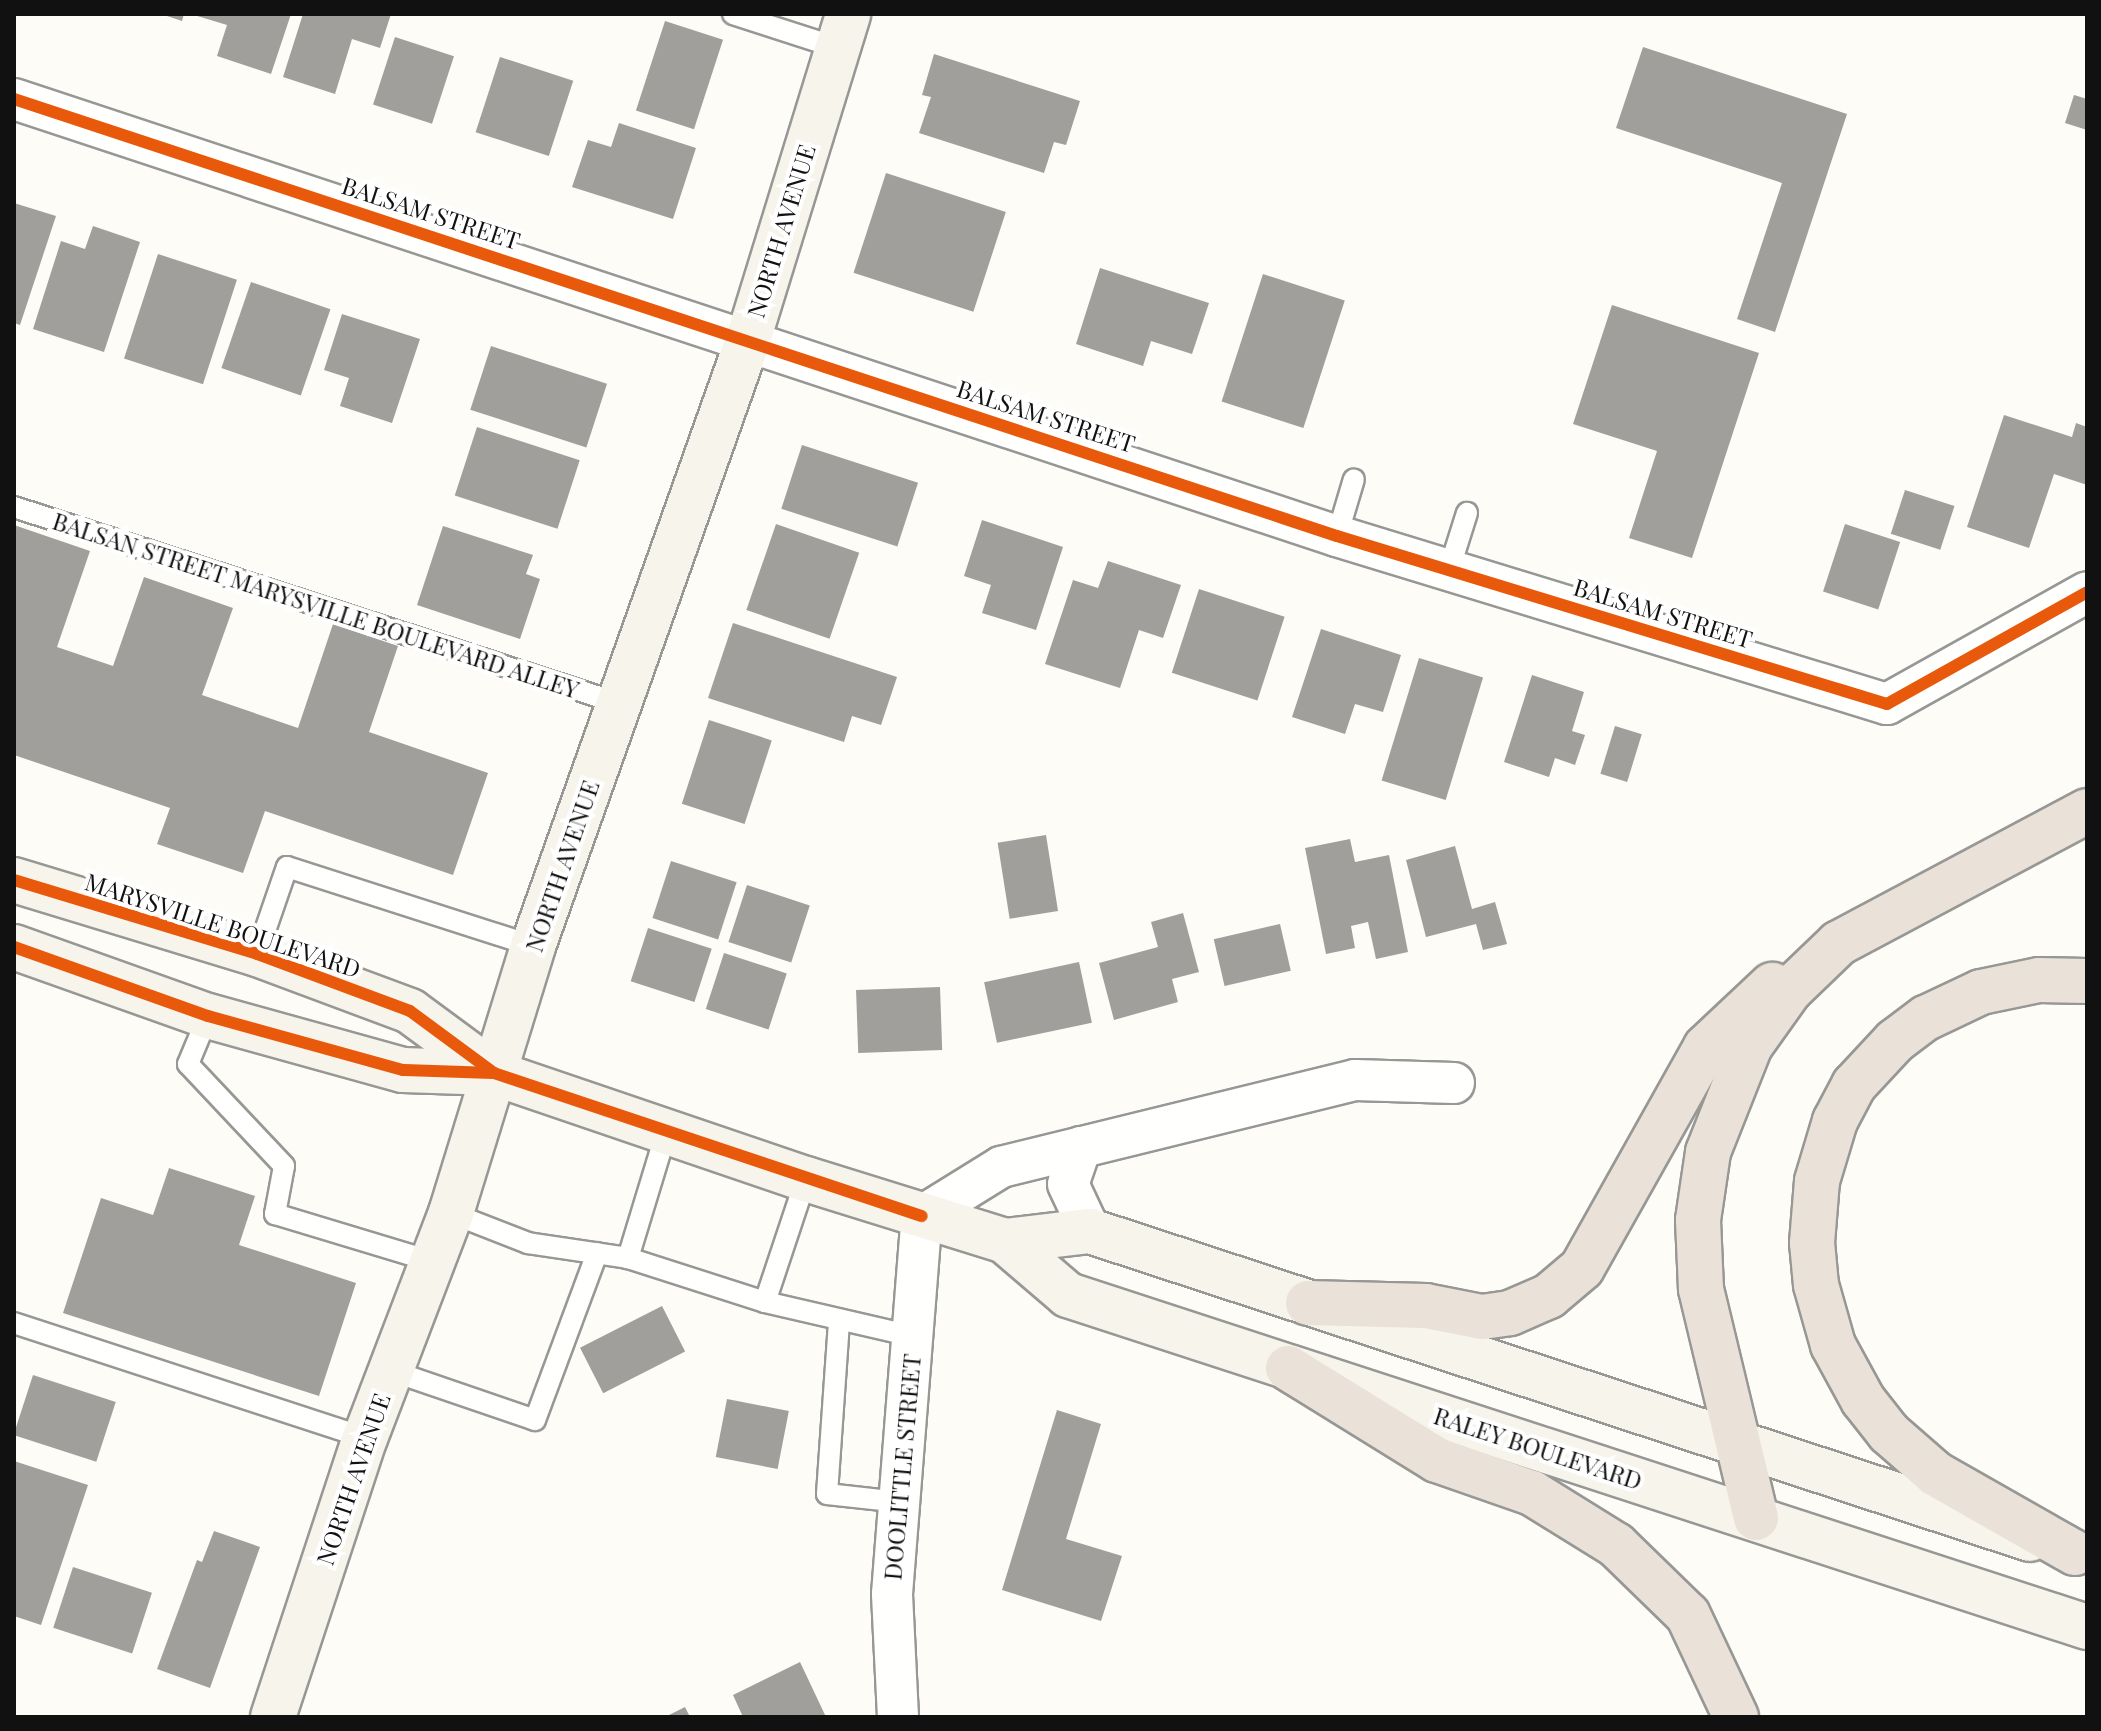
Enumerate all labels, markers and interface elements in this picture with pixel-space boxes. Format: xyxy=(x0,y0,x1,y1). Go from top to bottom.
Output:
street label: NORTH AVENUE xyxy=(741,141,821,321)
street label: BALSAM STREET xyxy=(338,171,524,255)
street label: BALSAM STREET xyxy=(953,374,1139,458)
street label: BALSAN STREET MARYSVILLE BOULEVARD ALLEY xyxy=(49,506,583,704)
street label: BALSAM STREET xyxy=(1570,572,1756,654)
street label: NORTH AVENUE xyxy=(519,776,605,956)
street label: MARYSVILLE BOULEVARD xyxy=(82,867,364,983)
street label: DOOLITTLE STREET xyxy=(878,1353,926,1581)
street label: NORTH AVENUE xyxy=(310,1389,396,1569)
street label: RALEY BOULEVARD xyxy=(1430,1401,1646,1495)

